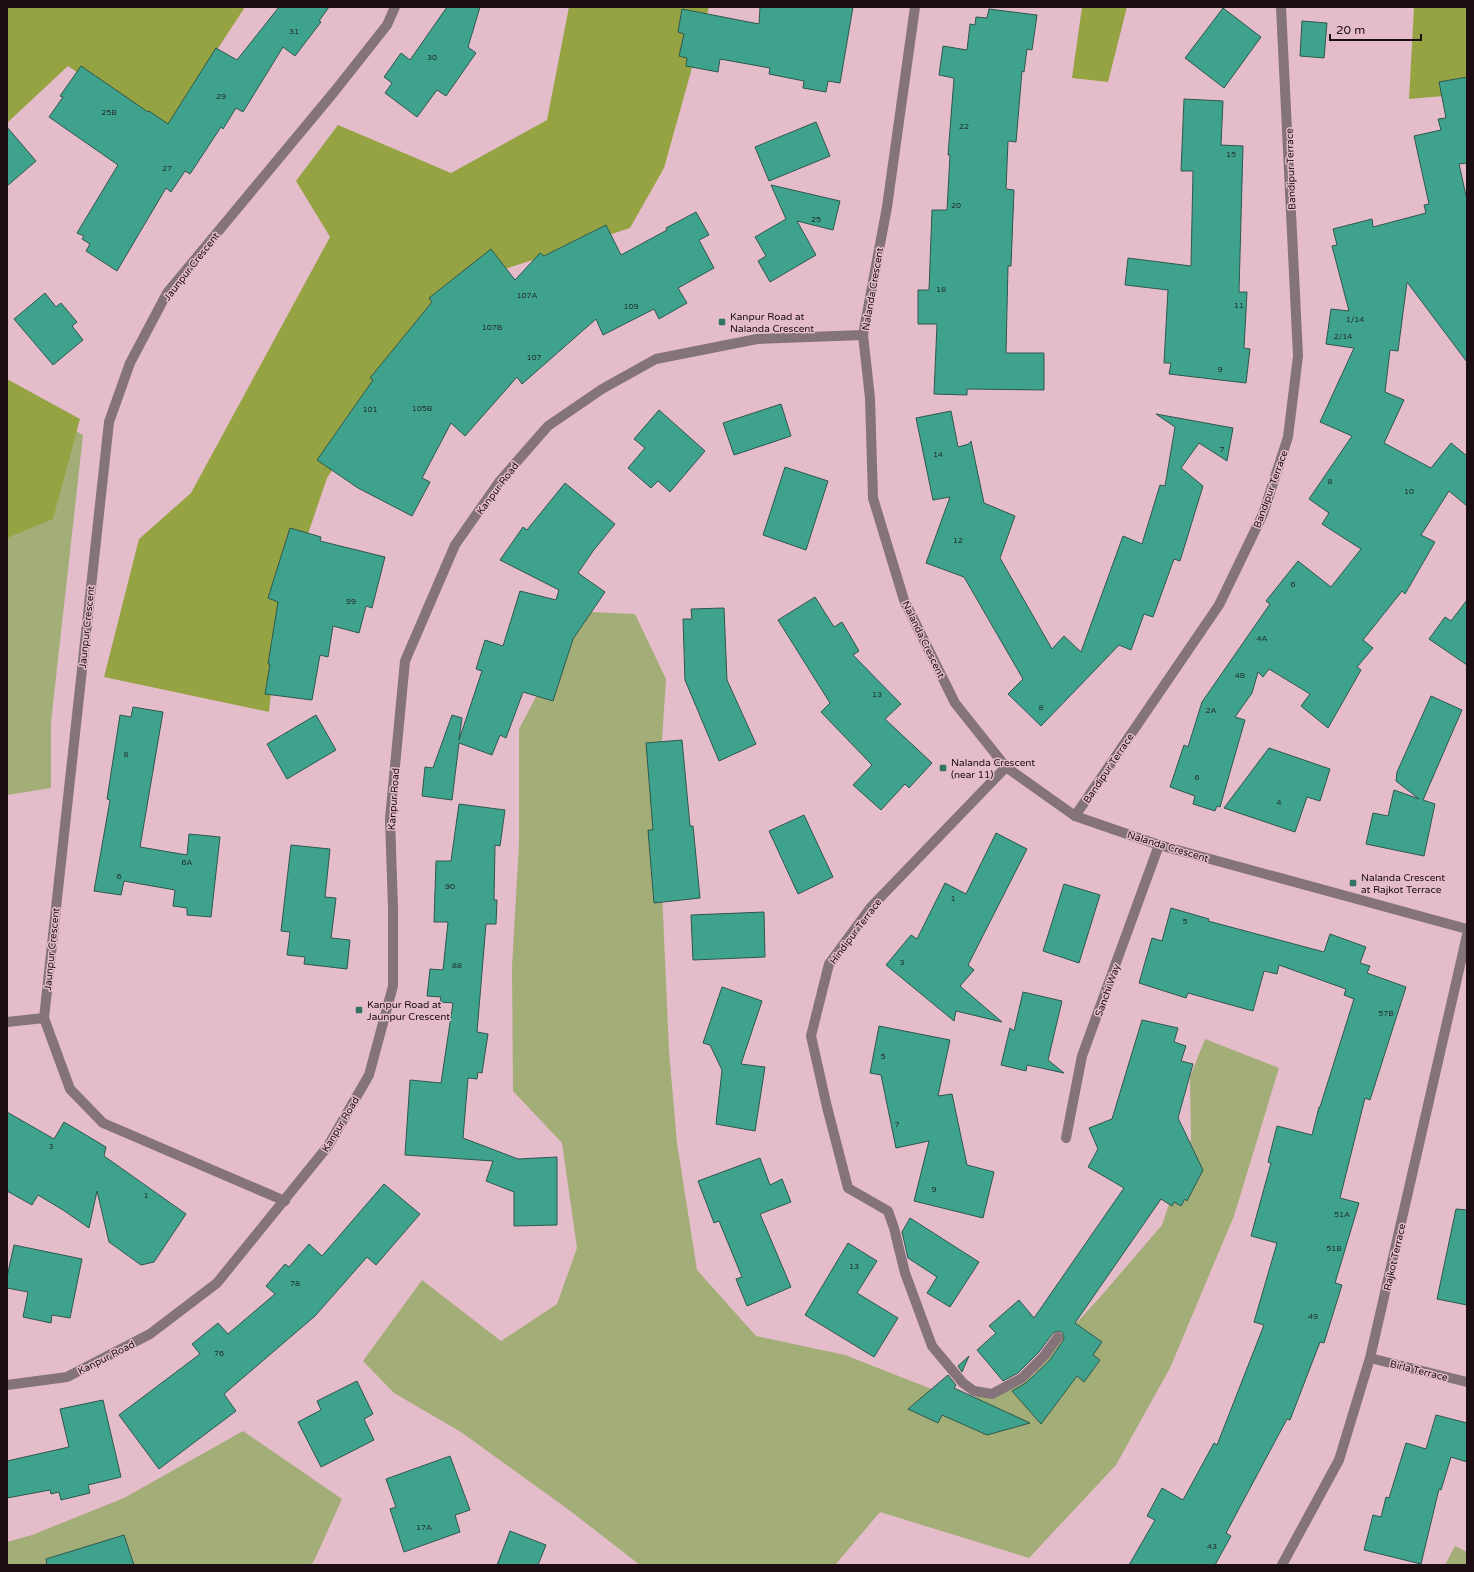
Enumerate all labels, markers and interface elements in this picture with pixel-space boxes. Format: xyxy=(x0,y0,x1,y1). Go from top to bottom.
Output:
scale bar xyxy=(1330,16,1421,42)
text: 20 m xyxy=(1336,23,1365,37)
house number: 31 xyxy=(289,27,299,36)
house number: 30 xyxy=(427,53,437,62)
house number: 29 xyxy=(216,92,226,101)
house number: 25B xyxy=(101,108,117,117)
house number: 22 xyxy=(959,122,969,131)
street label: Bandipur Terrace xyxy=(1284,128,1298,210)
house number: 15 xyxy=(1226,150,1236,159)
house number: 27 xyxy=(162,164,172,173)
house number: 20 xyxy=(951,201,961,210)
house number: 25 xyxy=(811,215,821,224)
street label: Jaunpur Crescent xyxy=(162,230,222,303)
street label: Nalanda Crescent xyxy=(860,247,886,332)
house number: 18 xyxy=(936,285,946,294)
house number: 107A xyxy=(516,291,538,300)
house number: 11 xyxy=(1234,301,1244,310)
house number: 109 xyxy=(623,302,639,311)
place label: Kanpur Road at Nalanda Crescent xyxy=(730,311,814,335)
house number: 1/14 xyxy=(1346,315,1364,324)
marker: Kanpur Road at Nalanda Crescent xyxy=(717,317,727,327)
house number: 107B xyxy=(482,323,503,332)
house number: 2/14 xyxy=(1334,332,1352,341)
house number: 107 xyxy=(526,353,542,362)
house number: 9 xyxy=(1217,365,1223,374)
house number: 105B xyxy=(412,404,433,413)
house number: 101 xyxy=(362,405,378,414)
house number: 7 xyxy=(1219,445,1225,454)
street label: Bandipur Terrace xyxy=(1251,449,1291,530)
house number: 14 xyxy=(933,450,943,459)
street label: Kanpur Road xyxy=(474,460,521,517)
house number: 8 xyxy=(1327,477,1333,486)
house number: 10 xyxy=(1404,487,1414,496)
house number: 12 xyxy=(953,536,963,545)
house number: 6 xyxy=(1290,580,1296,589)
street label: Jaunpur Crescent xyxy=(77,585,97,669)
house number: 99 xyxy=(346,597,356,606)
street label: Nalanda Crescent xyxy=(899,599,947,680)
house number: 4A xyxy=(1257,634,1268,643)
house number: 4B xyxy=(1235,671,1246,680)
house number: 13 xyxy=(872,690,882,699)
house number: 8 xyxy=(1038,703,1044,712)
house number: 2A xyxy=(1206,706,1217,715)
street label: Bandipur Terrace xyxy=(1081,731,1137,806)
house number: 8 xyxy=(123,750,129,759)
place label: Nalanda Crescent (near 11) xyxy=(951,757,1035,781)
marker: Nalanda Crescent (near 11) xyxy=(938,763,948,773)
street label: Kanpur Road xyxy=(386,768,402,831)
house number: 6 xyxy=(1194,773,1200,782)
house number: 4 xyxy=(1276,798,1282,807)
street label: Nalanda Crescent xyxy=(1126,829,1210,865)
house number: 6A xyxy=(182,858,193,867)
house number: 6 xyxy=(116,872,122,881)
place label: Nalanda Crescent at Rajkot Terrace xyxy=(1361,872,1445,896)
marker: Nalanda Crescent at Rajkot Terrace xyxy=(1348,878,1358,888)
house number: 90 xyxy=(445,882,455,891)
house number: 1 xyxy=(950,894,956,903)
street label: Hindipur Terrace xyxy=(827,896,885,967)
street label: Jaunpur Crescent xyxy=(42,907,62,991)
house number: 5 xyxy=(1182,917,1188,926)
house number: 3 xyxy=(899,958,905,967)
house number: 88 xyxy=(452,961,462,970)
street label: Sanchi Way xyxy=(1093,962,1123,1018)
place label: Kanpur Road at Jaunpur Crescent xyxy=(367,999,450,1023)
marker: Kanpur Road at Jaunpur Crescent xyxy=(354,1005,364,1015)
house number: 57B xyxy=(1378,1009,1394,1018)
house number: 5 xyxy=(880,1052,886,1061)
street label: Kanpur Road xyxy=(320,1095,362,1154)
house number: 7 xyxy=(894,1120,900,1129)
house number: 3 xyxy=(48,1142,54,1151)
house number: 9 xyxy=(931,1185,937,1194)
house number: 1 xyxy=(143,1191,149,1200)
house number: 51A xyxy=(1334,1210,1350,1219)
street label: Rajkot Terrace xyxy=(1381,1222,1409,1292)
house number: 51B xyxy=(1326,1244,1342,1253)
house number: 13 xyxy=(849,1262,859,1271)
house number: 78 xyxy=(290,1279,300,1288)
house number: 49 xyxy=(1308,1312,1318,1321)
street label: Kanpur Road xyxy=(76,1338,137,1377)
house number: 76 xyxy=(214,1349,224,1358)
street label: Birla Terrace xyxy=(1389,1358,1449,1384)
house number: 17A xyxy=(416,1523,432,1532)
house number: 43 xyxy=(1207,1542,1217,1551)

